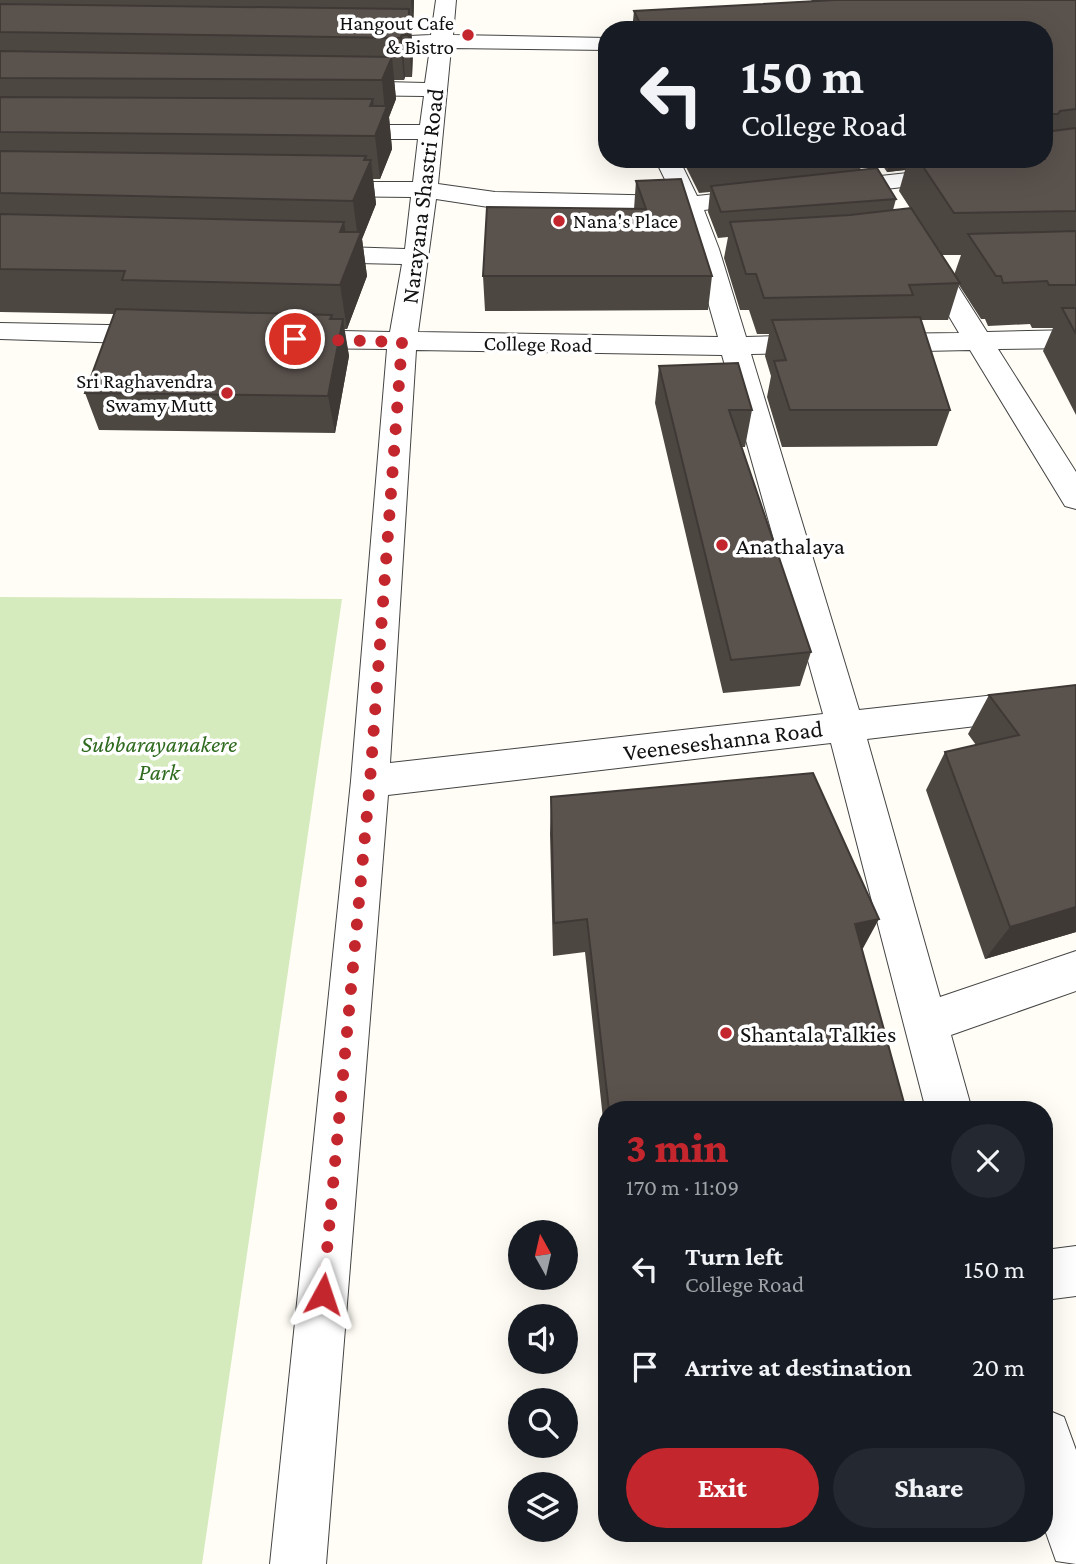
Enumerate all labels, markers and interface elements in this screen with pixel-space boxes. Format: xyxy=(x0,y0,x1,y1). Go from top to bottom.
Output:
place label: Hangout Cafe & Bistro xyxy=(339,11,454,59)
marker: Hangout Cafe & Bistro xyxy=(460,27,476,43)
icon: left xyxy=(626,49,717,140)
text: 150 m xyxy=(741,49,864,104)
street label: Narayana Shastri Road xyxy=(395,86,449,305)
text: College Road xyxy=(741,107,907,143)
place label: Nana's Place xyxy=(573,209,678,233)
marker: Nana's Place xyxy=(551,213,567,229)
pin xyxy=(265,309,325,369)
icon: arrive xyxy=(276,320,314,358)
street label: College Road xyxy=(483,331,593,357)
place label: Sri Raghavendra Swamy Mutt xyxy=(76,369,214,417)
marker: Sri Raghavendra Swamy Mutt xyxy=(219,385,235,401)
place label: Anathalaya xyxy=(736,532,845,559)
marker: Anathalaya xyxy=(714,537,730,553)
street label: Veeneseshanna Road xyxy=(622,714,825,766)
park label: Subbarayanakere Park xyxy=(81,730,237,785)
place label: Shantala Talkies xyxy=(740,1020,896,1047)
marker: Shantala Talkies xyxy=(718,1025,734,1041)
text: 3 min xyxy=(626,1124,729,1171)
button: close xyxy=(951,1124,1025,1198)
text: 170 m · 11:09 xyxy=(626,1174,739,1200)
north arrow xyxy=(508,1220,578,1290)
map controls xyxy=(508,1220,578,1542)
text: Turn left xyxy=(685,1242,783,1271)
icon: left xyxy=(626,1250,664,1288)
text: 150 m xyxy=(964,1255,1025,1284)
position arrow xyxy=(286,1257,360,1331)
text: College Road xyxy=(685,1271,804,1297)
button: sound xyxy=(508,1304,578,1374)
icon: arrive xyxy=(626,1348,664,1386)
text: Arrive at destination xyxy=(685,1353,912,1382)
text: 20 m xyxy=(972,1353,1025,1382)
button: search xyxy=(508,1388,578,1458)
button: Exit xyxy=(626,1448,819,1528)
button: Share xyxy=(833,1448,1025,1528)
button: layers xyxy=(508,1472,578,1542)

